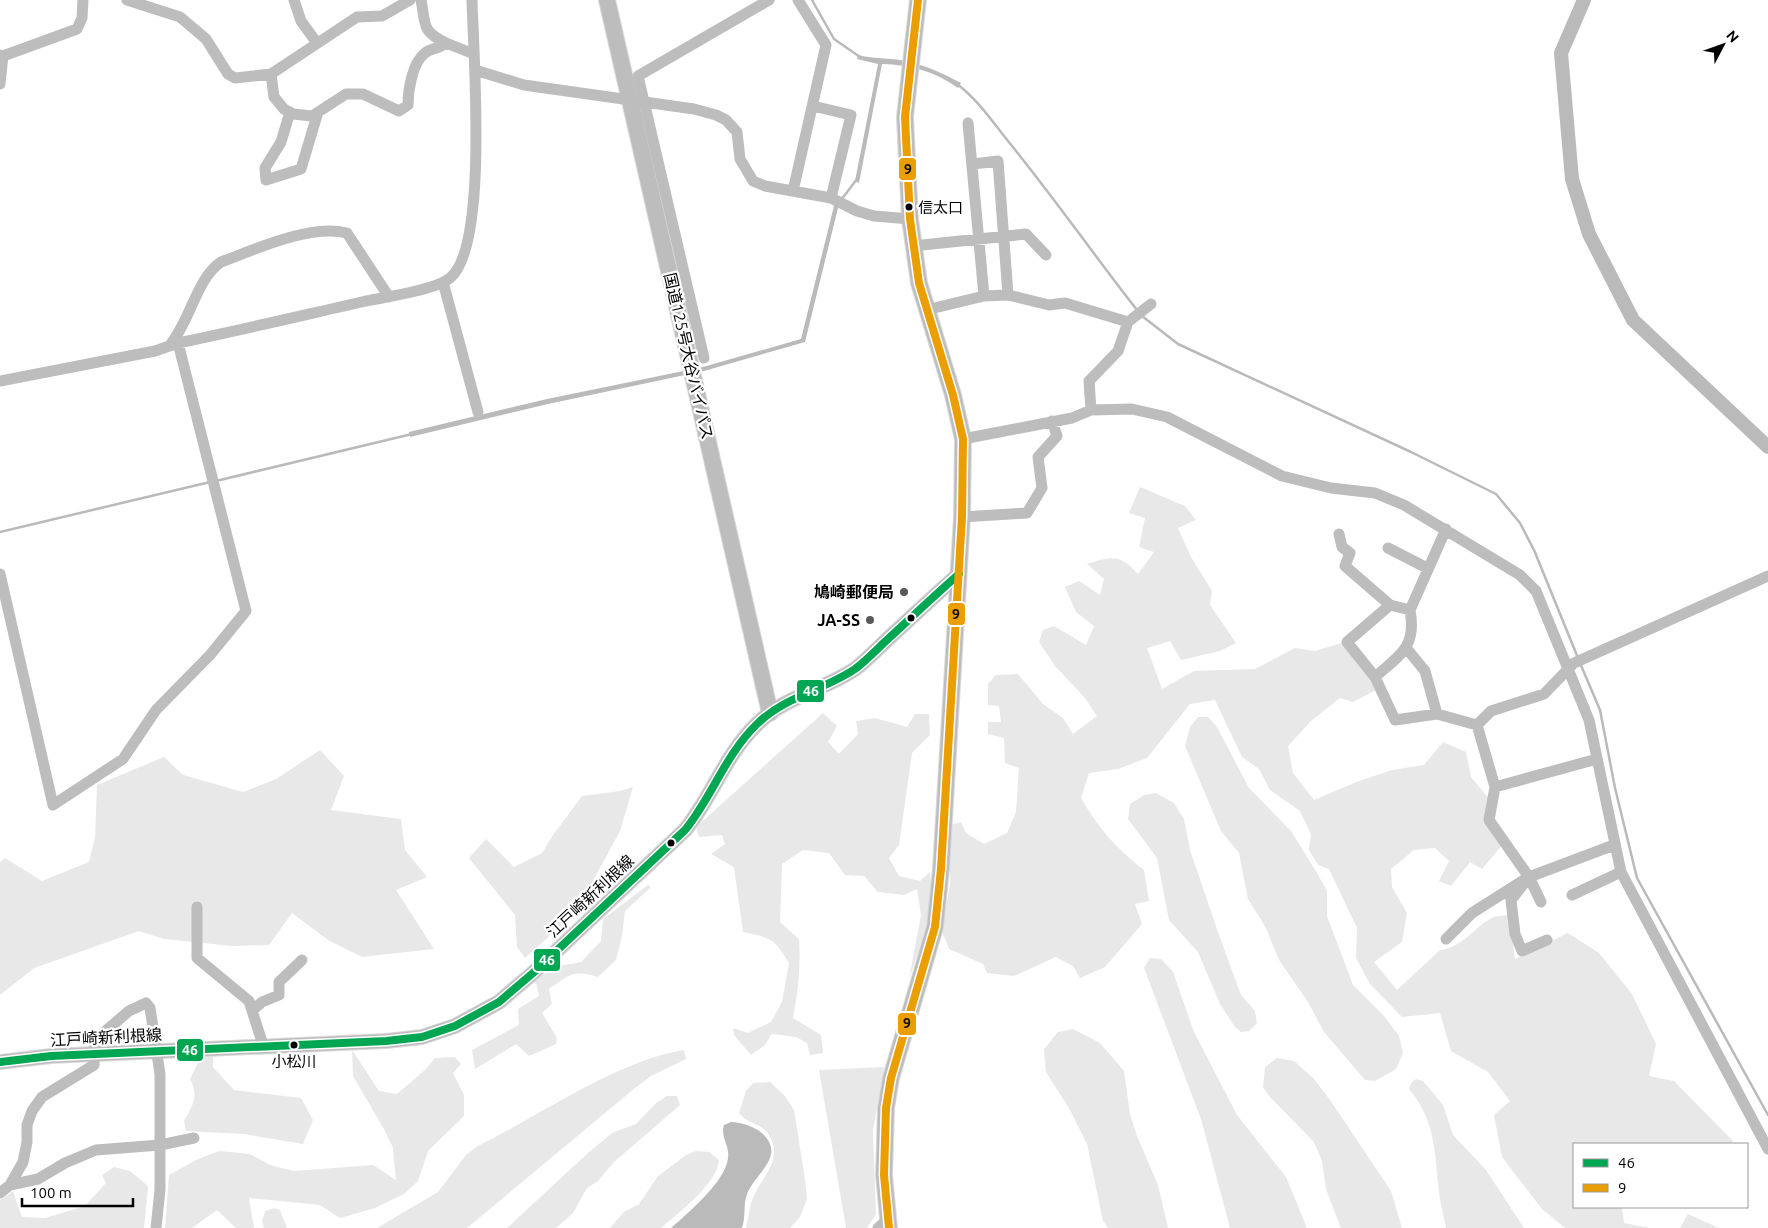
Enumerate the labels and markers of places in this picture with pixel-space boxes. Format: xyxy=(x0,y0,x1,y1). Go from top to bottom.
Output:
place label: 信太口 xyxy=(918,199,963,216)
marker: 信太口 xyxy=(904,202,914,212)
place label: 鳩崎郵便局 xyxy=(814,583,894,601)
marker: 鳩崎郵便局 xyxy=(898,586,910,598)
place label: JA-SS xyxy=(817,611,860,629)
unlabelled marker xyxy=(906,613,916,623)
marker: JA-SS xyxy=(864,614,876,626)
unlabelled marker xyxy=(666,838,676,848)
marker: 小松川 xyxy=(289,1040,299,1050)
place label: 小松川 xyxy=(271,1053,317,1070)

